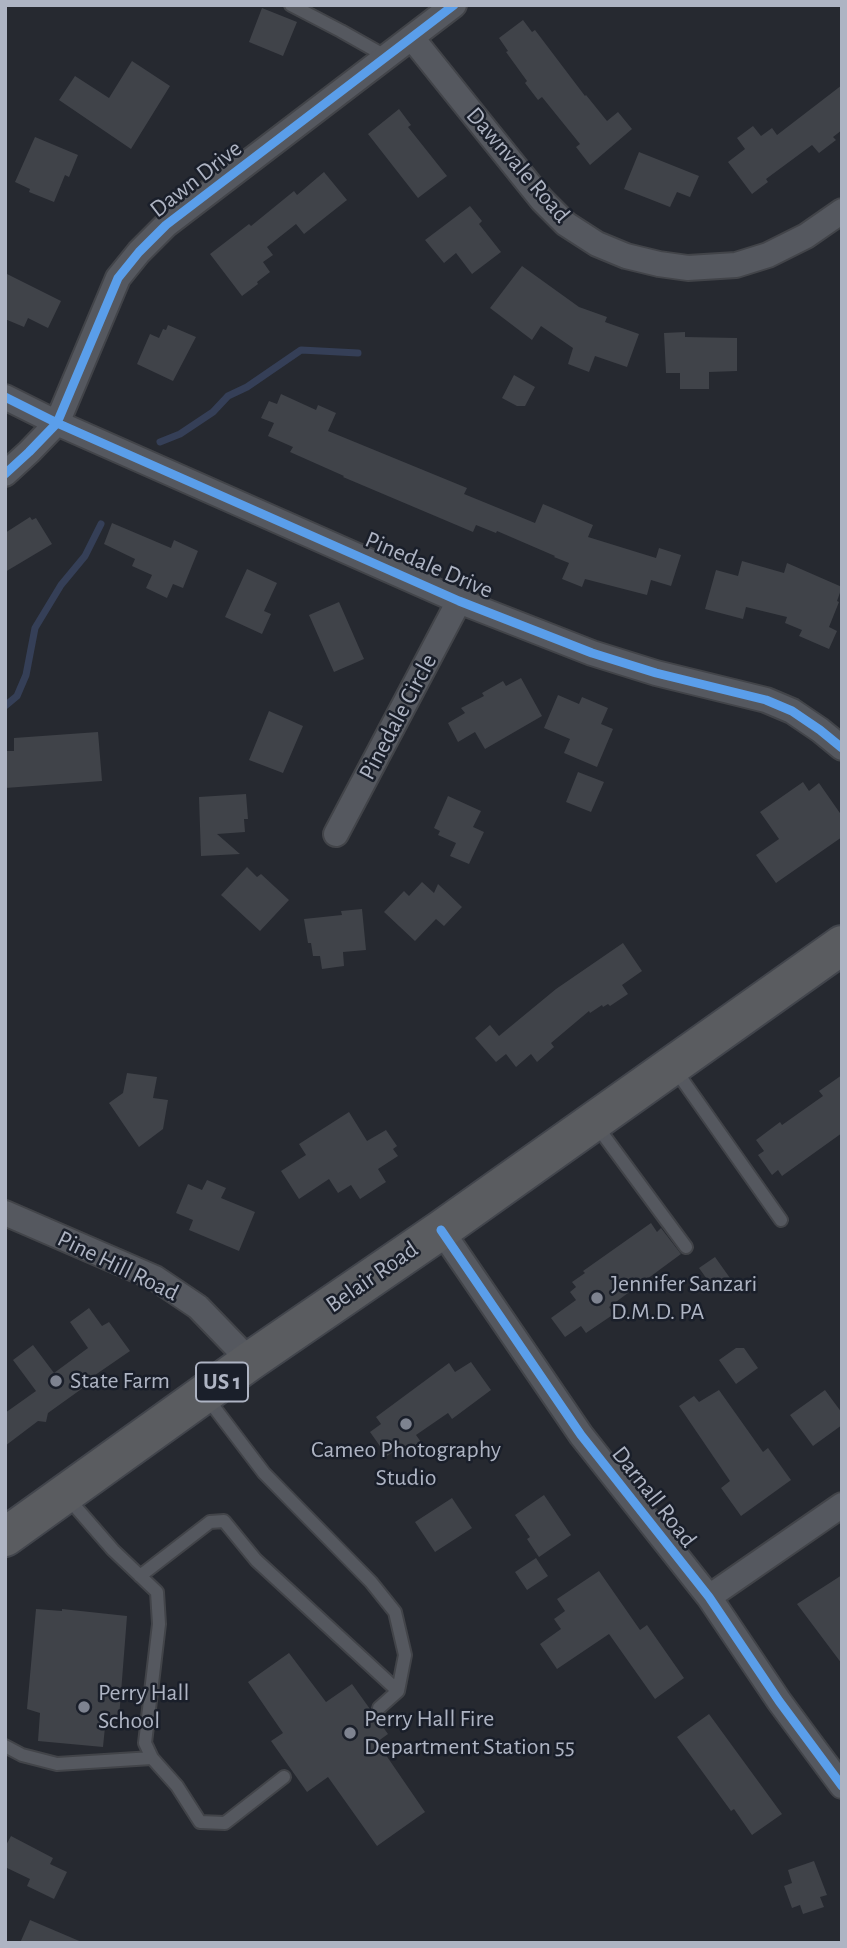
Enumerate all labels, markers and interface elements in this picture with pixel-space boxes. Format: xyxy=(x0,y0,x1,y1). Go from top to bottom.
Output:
street label: Dawnvale Road xyxy=(460,101,576,229)
street label: Dawn Drive xyxy=(144,134,248,224)
street label: Pinedale Drive xyxy=(361,525,497,605)
street label: Pinedale Circle xyxy=(353,649,443,785)
street label: Pine Hill Road xyxy=(53,1224,183,1308)
street label: Belair Road xyxy=(320,1235,424,1319)
place label: Jennifer Sanzari D.M.D. PA xyxy=(611,1270,757,1326)
marker: Jennifer Sanzari D.M.D. PA xyxy=(589,1290,605,1306)
road number: US 1 xyxy=(196,1362,248,1401)
place label: State Farm xyxy=(70,1367,170,1395)
marker: State Farm xyxy=(48,1373,64,1389)
marker: Cameo Photography Studio xyxy=(398,1416,414,1432)
place label: Cameo Photography Studio xyxy=(311,1436,501,1492)
street label: Darnall Road xyxy=(605,1440,703,1554)
place label: Perry Hall School xyxy=(98,1679,189,1735)
marker: Perry Hall School xyxy=(76,1699,92,1715)
place label: Perry Hall Fire Department Station 55 xyxy=(364,1705,575,1761)
marker: Perry Hall Fire Department Station 55 xyxy=(342,1725,358,1741)

